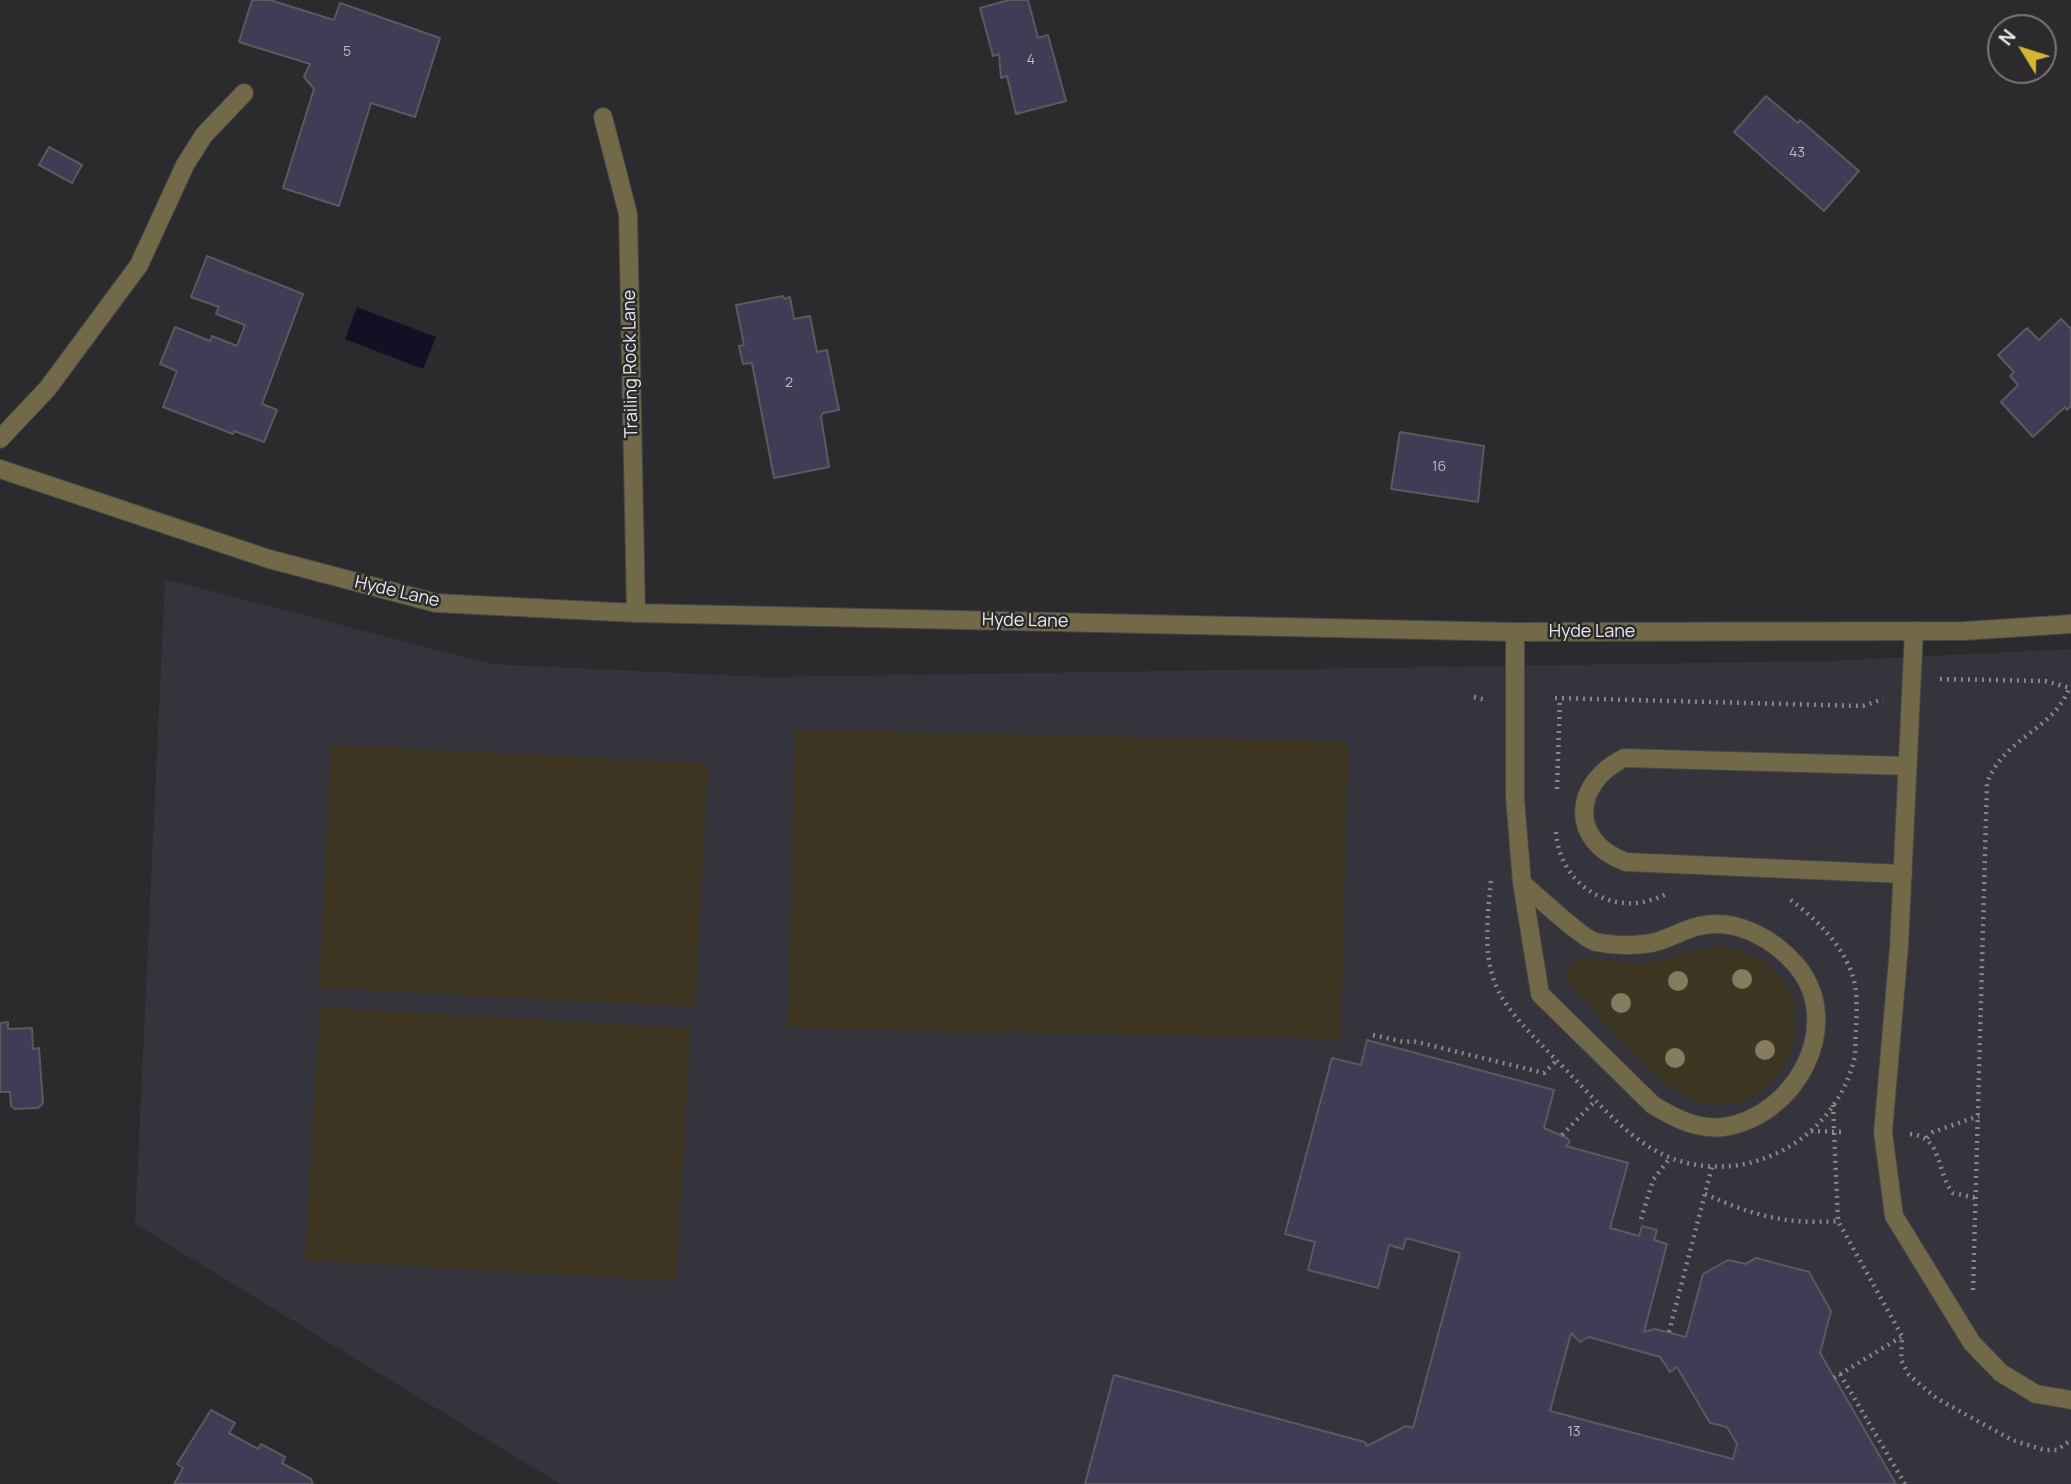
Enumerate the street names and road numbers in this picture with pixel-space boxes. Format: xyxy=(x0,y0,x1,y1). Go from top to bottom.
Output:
street label: Trailing Rock Lane xyxy=(619,290,643,438)
street label: Hyde Lane xyxy=(352,572,442,612)
street label: Hyde Lane xyxy=(982,609,1068,633)
street label: Hyde Lane xyxy=(1549,621,1635,643)

